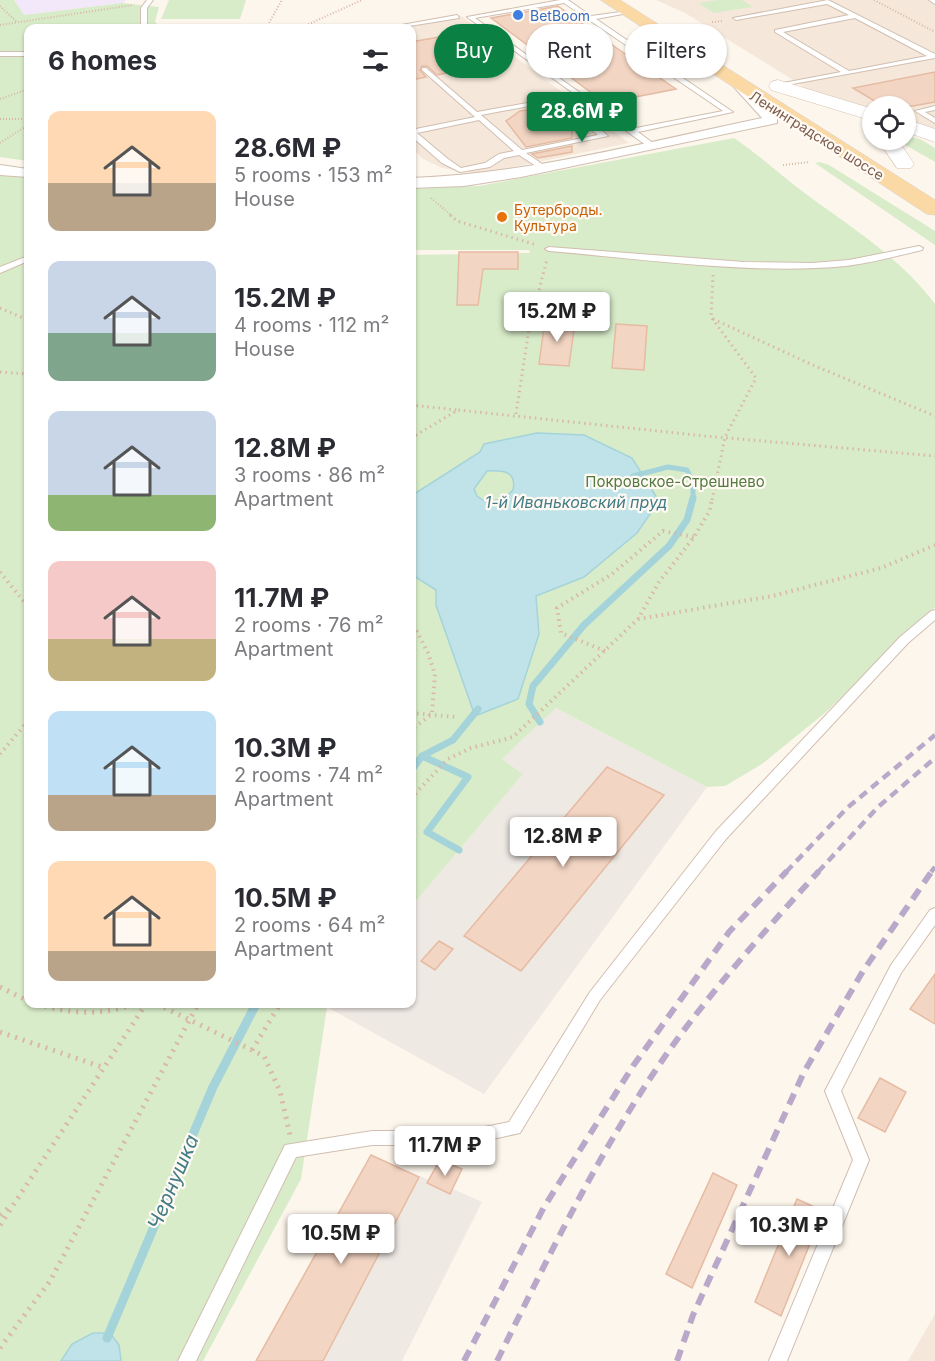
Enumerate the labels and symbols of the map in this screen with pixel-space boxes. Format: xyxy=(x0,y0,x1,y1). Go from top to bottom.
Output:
place label: BetBoom xyxy=(530,7,590,24)
marker: BetBoom xyxy=(511,8,525,22)
street label: Ленинградское шоссе xyxy=(747,87,887,183)
pin: 28.6M ₽ xyxy=(527,92,637,143)
place label: Бутерброды. Культура xyxy=(514,201,603,234)
marker: Бутерброды. Культура xyxy=(495,210,509,224)
pin: 15.2M ₽ xyxy=(502,292,612,343)
park label: Покровское-Стрешнево xyxy=(585,472,765,491)
water label: 1-й Иваньковский пруд xyxy=(485,492,667,512)
pin: 12.8M ₽ xyxy=(508,817,618,868)
pin: 11.7M ₽ xyxy=(390,1126,500,1177)
water label: Чернушка xyxy=(142,1131,204,1233)
pin: 10.3M ₽ xyxy=(734,1206,844,1257)
pin: 10.5M ₽ xyxy=(286,1214,396,1265)

